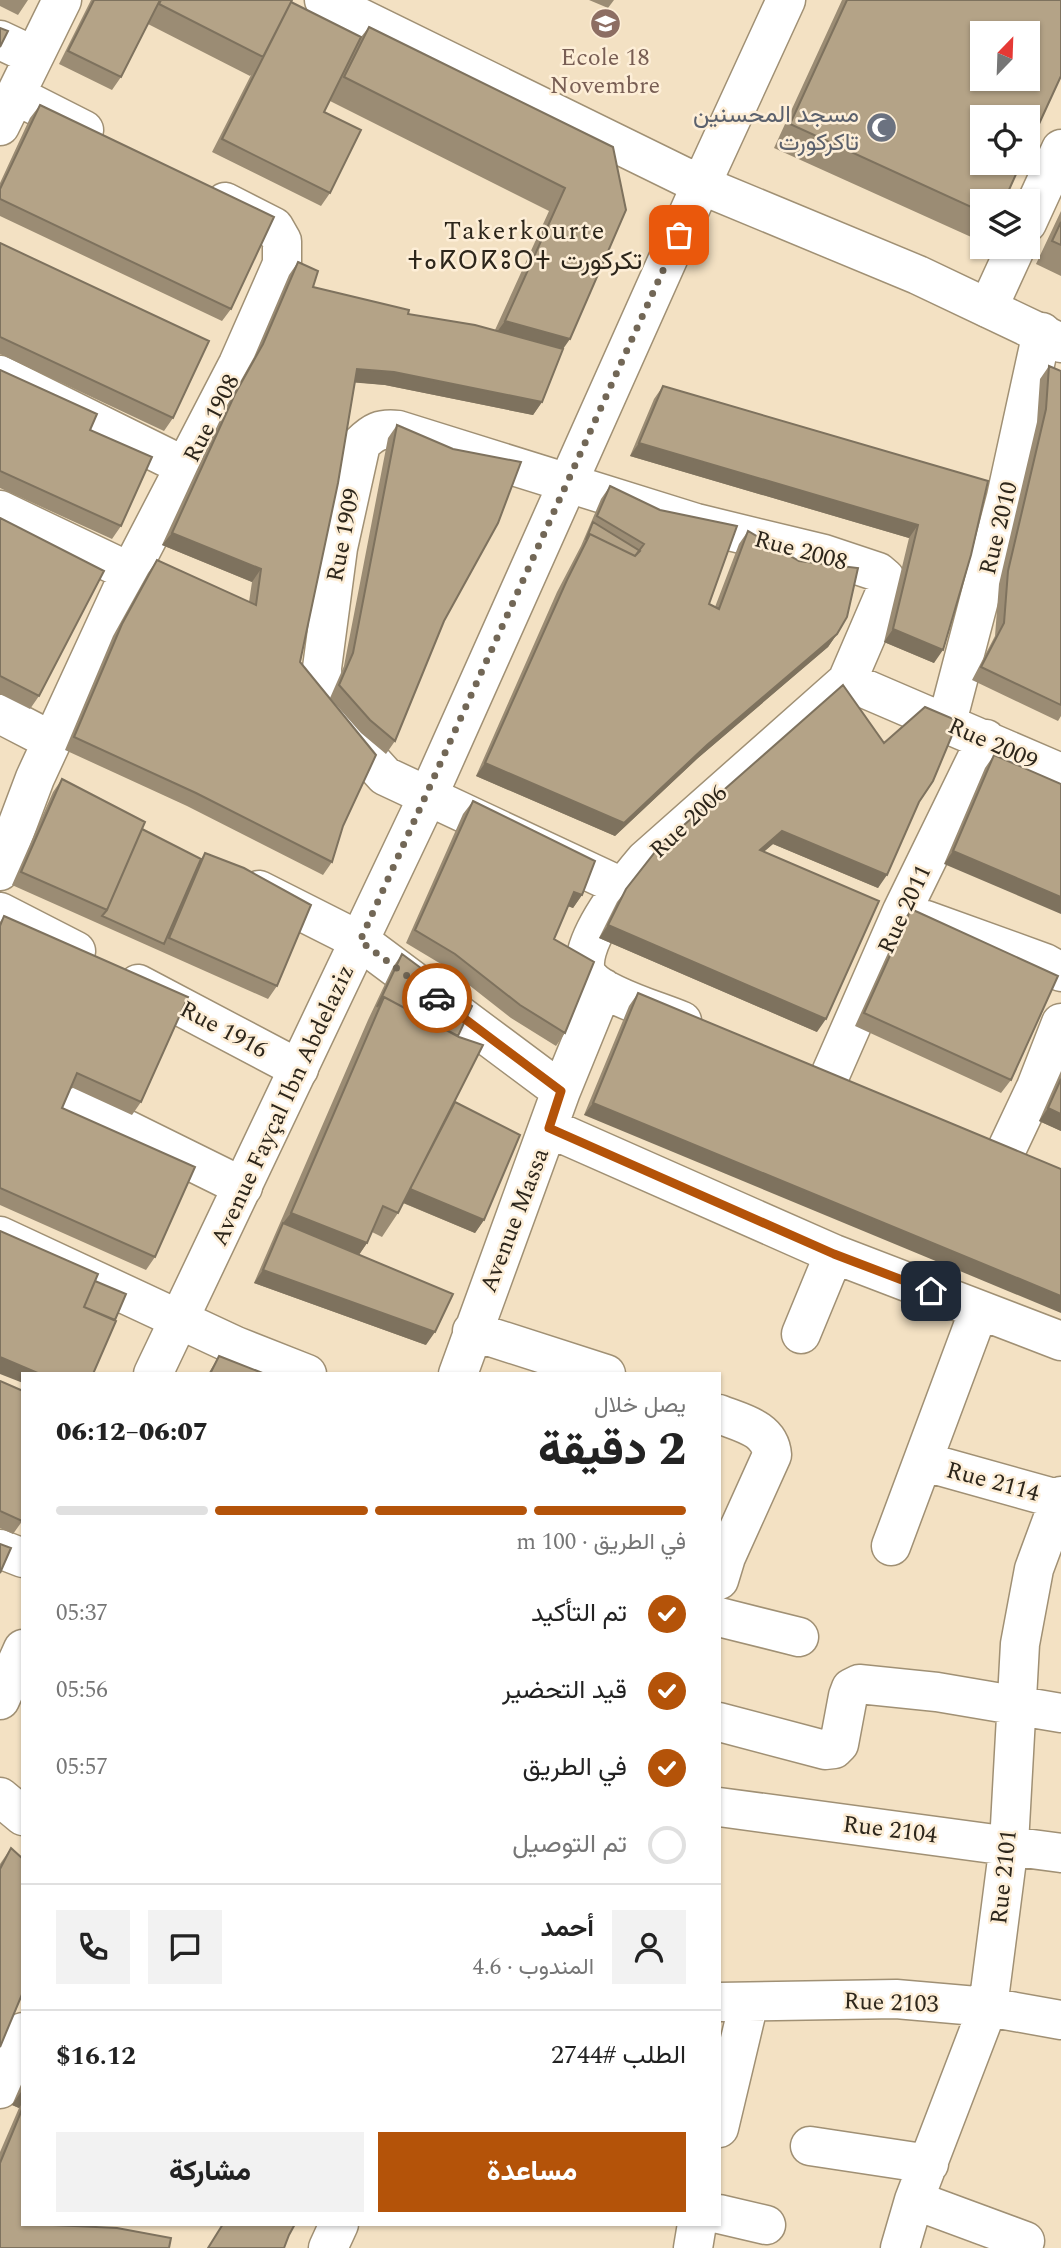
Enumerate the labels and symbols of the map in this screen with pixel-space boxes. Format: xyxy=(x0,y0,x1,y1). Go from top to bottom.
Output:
school or university icon: Ecole 18 Novembre xyxy=(588,6,622,40)
north arrow xyxy=(970,21,1040,91)
place label: Ecole 18 Novembre xyxy=(550,40,660,104)
place label: مسجد المحسنين تاكركورت xyxy=(693,97,859,161)
mosque icon: مسجد المحسنين تاكركورت xyxy=(865,111,899,145)
pin xyxy=(649,205,709,265)
district label: Takerkourte ⵜⴰⴽⵔⴽⵓⵔⵜ تكركورت xyxy=(408,211,642,281)
street label: Rue 1908 xyxy=(174,368,249,469)
street label: Rue 2010 xyxy=(970,478,1028,579)
street label: Rue 1909 xyxy=(317,485,371,585)
street label: Rue 2008 xyxy=(750,521,851,581)
street label: Rue 2009 xyxy=(942,708,1043,780)
street label: Rue 2006 xyxy=(642,776,736,867)
street label: Rue 2011 xyxy=(869,859,941,960)
street label: Avenue Fayçal Ibn Abdelaziz xyxy=(202,959,364,1252)
courier xyxy=(402,963,472,1033)
street label: Rue 1916 xyxy=(173,992,274,1068)
street label: Avenue Massa xyxy=(471,1143,559,1298)
pin xyxy=(901,1261,961,1321)
street label: Rue 2114 xyxy=(942,1452,1043,1512)
street label: Rue 2104 xyxy=(841,1806,939,1854)
street label: Rue 2101 xyxy=(981,1828,1027,1926)
street label: Rue 2103 xyxy=(843,1983,939,2023)

